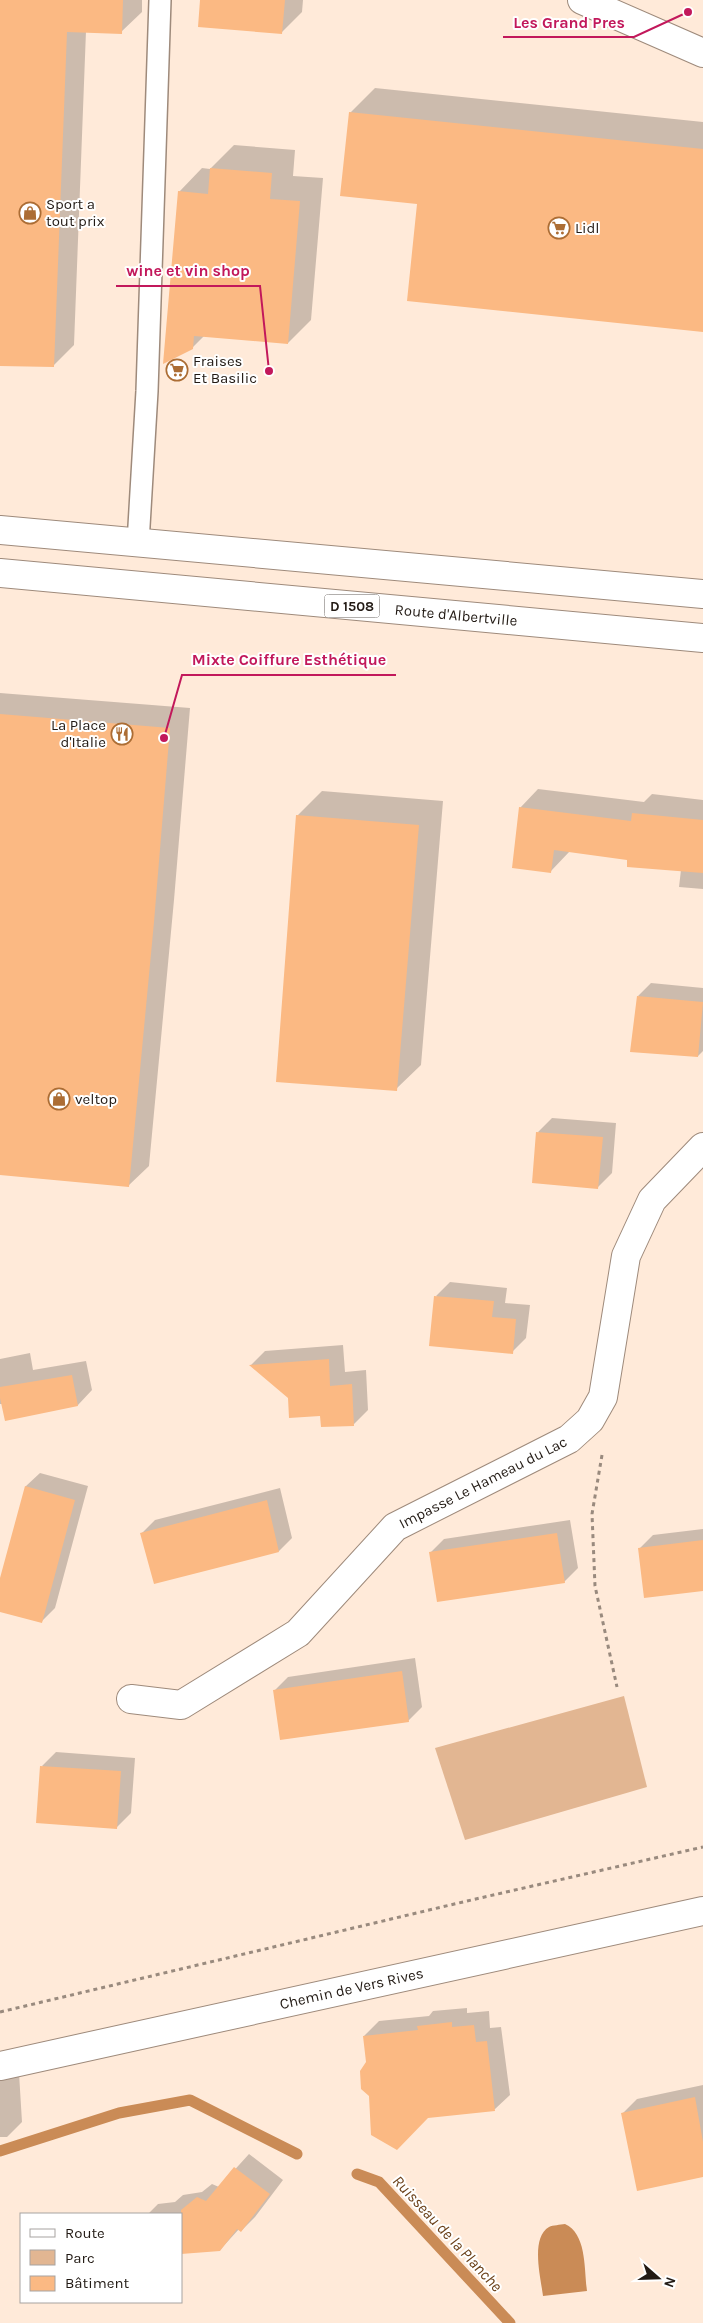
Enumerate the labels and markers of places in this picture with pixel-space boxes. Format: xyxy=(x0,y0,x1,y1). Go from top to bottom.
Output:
callout: Les Grand Pres xyxy=(503,6,634,37)
place label: Sport a tout prix xyxy=(46,195,105,230)
shop icon: Sport a tout prix xyxy=(18,201,42,225)
supermarket icon: Lidl xyxy=(547,216,571,240)
place label: Lidl xyxy=(575,219,600,237)
callout: wine et vin shop xyxy=(116,255,260,286)
place label: Fraises Et Basilic xyxy=(193,352,257,387)
supermarket icon: Fraises Et Basilic xyxy=(165,358,189,382)
callout: Mixte Coiffure Esthétique xyxy=(182,644,396,675)
place label: La Place d'Italie xyxy=(51,716,106,751)
restaurant icon: La Place d'Italie xyxy=(110,722,134,746)
shop icon: veltop xyxy=(47,1087,71,1111)
place label: veltop xyxy=(75,1090,117,1108)

